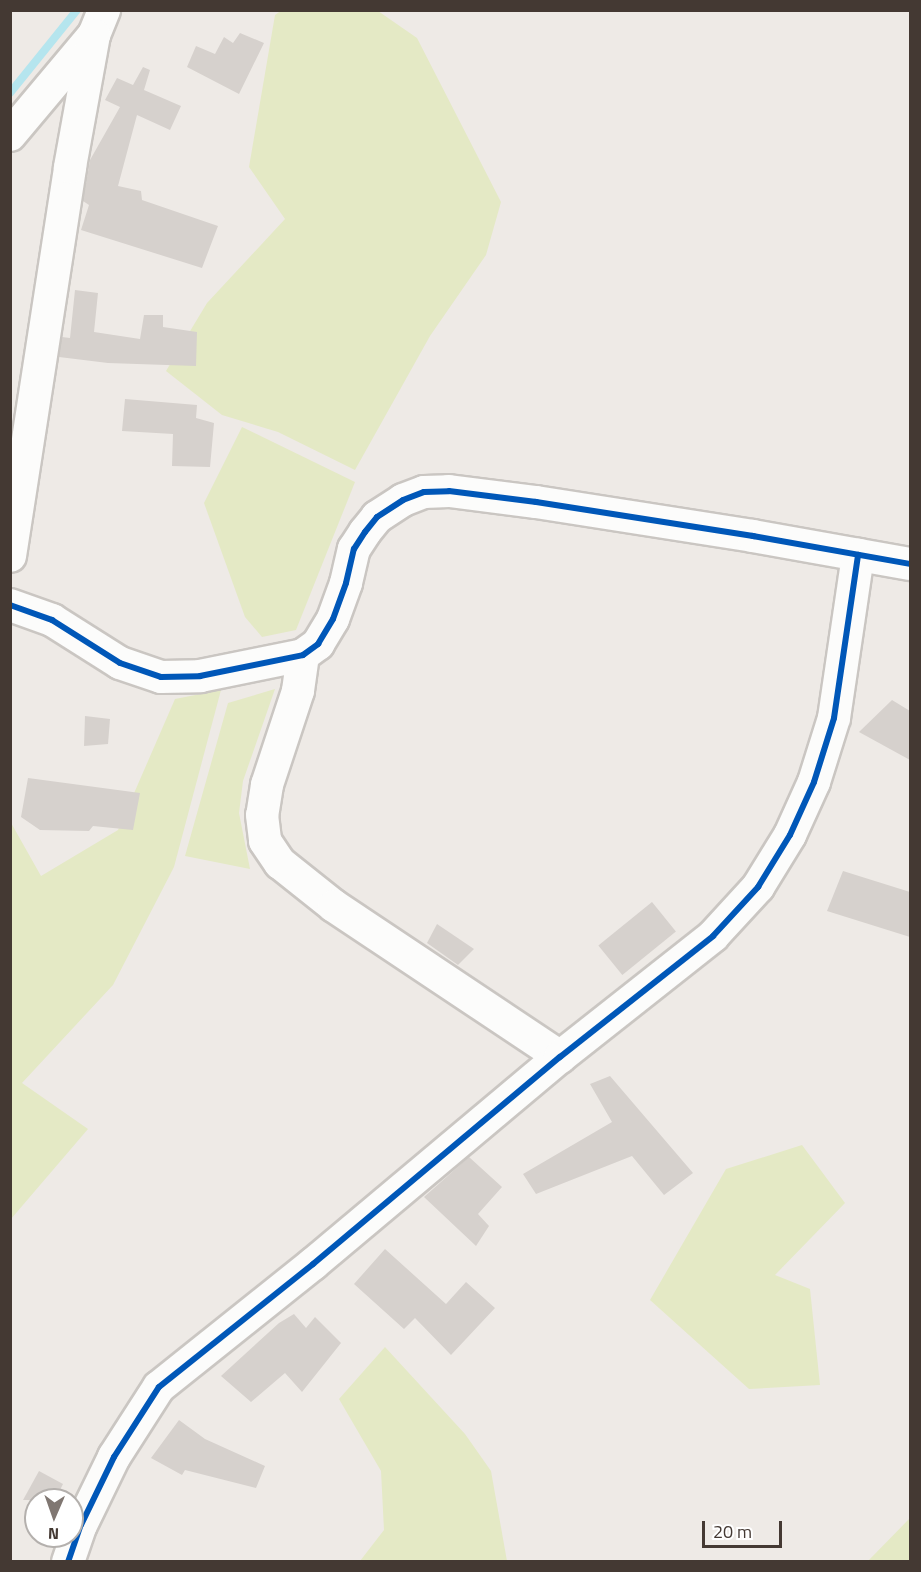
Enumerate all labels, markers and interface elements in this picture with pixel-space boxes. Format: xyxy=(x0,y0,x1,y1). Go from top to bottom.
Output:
north arrow xyxy=(24,1488,84,1548)
scale bar xyxy=(705,1509,784,1547)
text: 20 m xyxy=(713,1518,752,1545)
text: N xyxy=(47,1522,59,1546)

